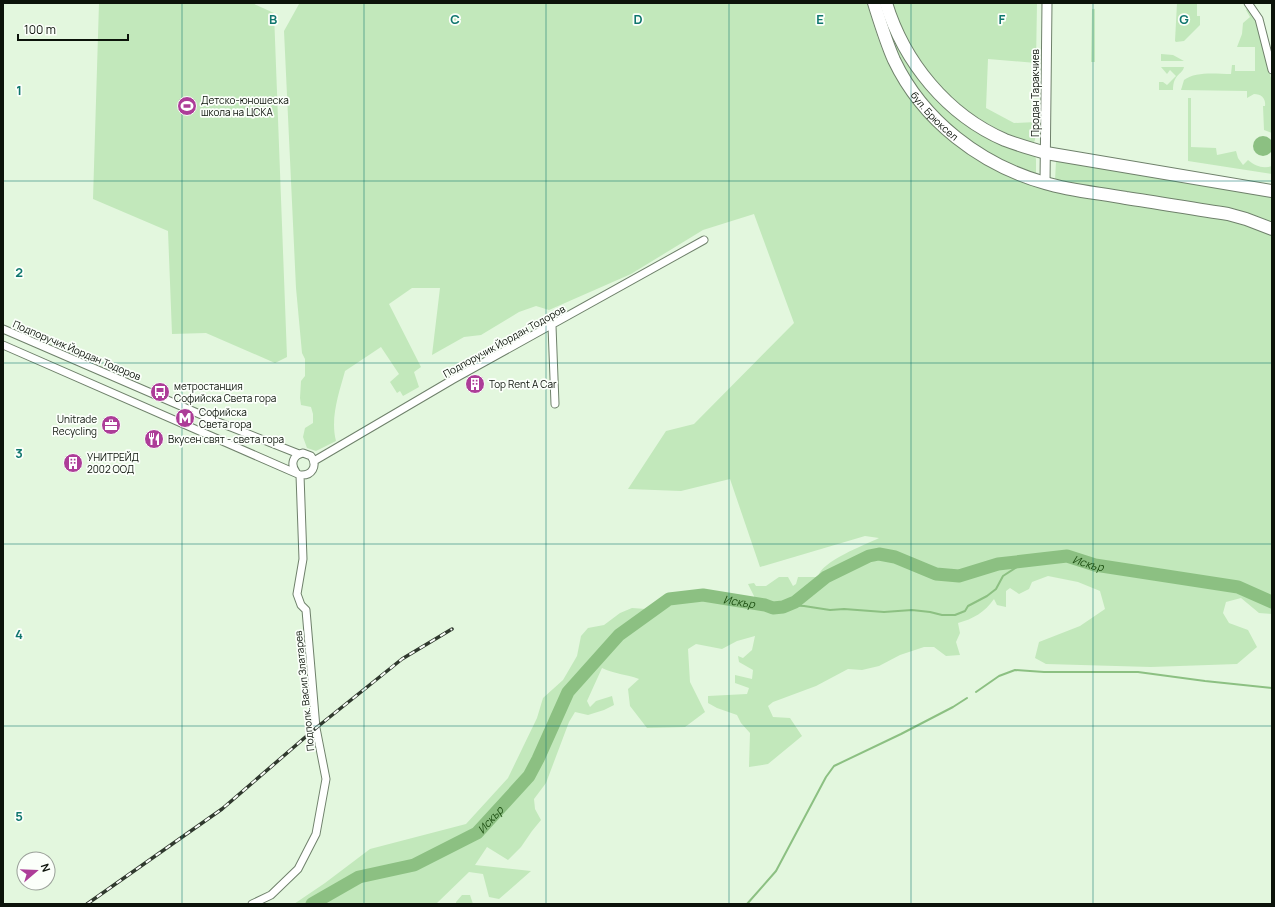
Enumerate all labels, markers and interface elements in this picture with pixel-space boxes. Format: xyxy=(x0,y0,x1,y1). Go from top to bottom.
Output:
text: B xyxy=(269,10,277,28)
text: C xyxy=(450,10,460,28)
text: D xyxy=(633,10,643,28)
text: E xyxy=(816,10,824,28)
text: F xyxy=(999,10,1006,28)
text: G xyxy=(1179,10,1189,28)
scale bar xyxy=(18,16,128,42)
text: 100 m xyxy=(24,21,56,38)
street label: Продан Таракчиев xyxy=(1028,48,1042,137)
text: 1 xyxy=(16,81,22,99)
street label: бул. Брюксел xyxy=(908,89,961,144)
place label: Детско-юношеска школа на ЦСКА xyxy=(201,93,289,119)
sports icon: Детско-юношеска школа на ЦСКА xyxy=(176,95,198,117)
text: 2 xyxy=(15,263,23,281)
street label: Подпоручик Йордан Тодоров xyxy=(440,301,568,381)
street label: Подпоручик Йордан Тодоров xyxy=(11,317,144,384)
building icon: Top Rent A Car xyxy=(464,373,486,395)
place label: Top Rent A Car xyxy=(489,377,557,391)
place label: метростанция Софийска Света гора xyxy=(174,379,276,405)
bus stop icon: метростанция Софийска Света гора xyxy=(149,381,171,403)
place label: Софийска Света гора xyxy=(199,405,252,431)
metro station icon: Софийска Света гора xyxy=(174,407,196,429)
place label: Unitrade Recycling xyxy=(53,412,97,438)
office icon: Unitrade Recycling xyxy=(100,414,122,436)
restaurant icon: Вкусен свят - света гора xyxy=(143,428,165,450)
place label: Вкусен свят - света гора xyxy=(168,432,284,446)
text: 3 xyxy=(15,444,23,462)
place label: УНИТРЕЙД 2002 ООД xyxy=(87,450,139,476)
building icon: УНИТРЕЙД 2002 ООД xyxy=(62,452,84,474)
water label: Искър xyxy=(1071,551,1106,574)
water label: Искър xyxy=(722,591,758,611)
text: 4 xyxy=(15,625,23,643)
street label: Подполк. Васил Златарев xyxy=(291,629,317,752)
water label: Искър xyxy=(473,801,507,836)
text: 5 xyxy=(15,807,23,825)
north arrow xyxy=(16,851,56,891)
text: N xyxy=(38,861,54,874)

